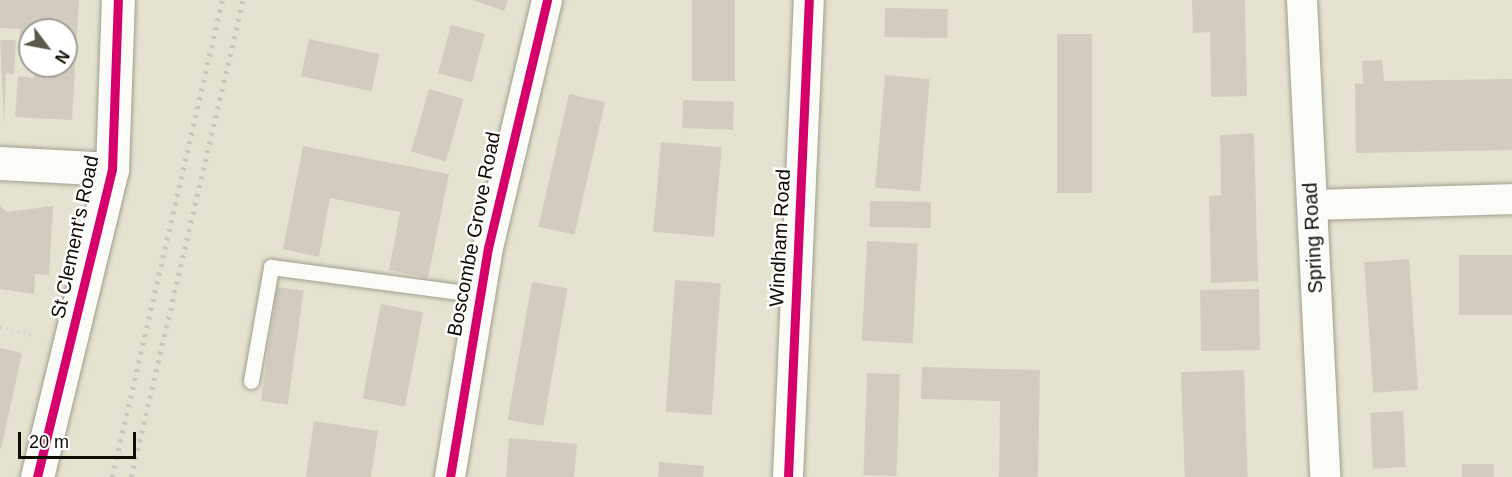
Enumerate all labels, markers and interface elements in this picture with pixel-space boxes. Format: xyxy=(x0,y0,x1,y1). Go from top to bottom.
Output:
north arrow xyxy=(18,18,78,78)
text: N xyxy=(52,47,72,66)
street label: Boscombe Grove Road xyxy=(442,130,506,338)
street label: St Clement's Road xyxy=(46,153,104,321)
street label: Windham Road xyxy=(764,169,796,307)
street label: Spring Road xyxy=(1298,182,1328,294)
scale bar xyxy=(21,420,140,458)
text: 20 m xyxy=(29,432,69,452)

